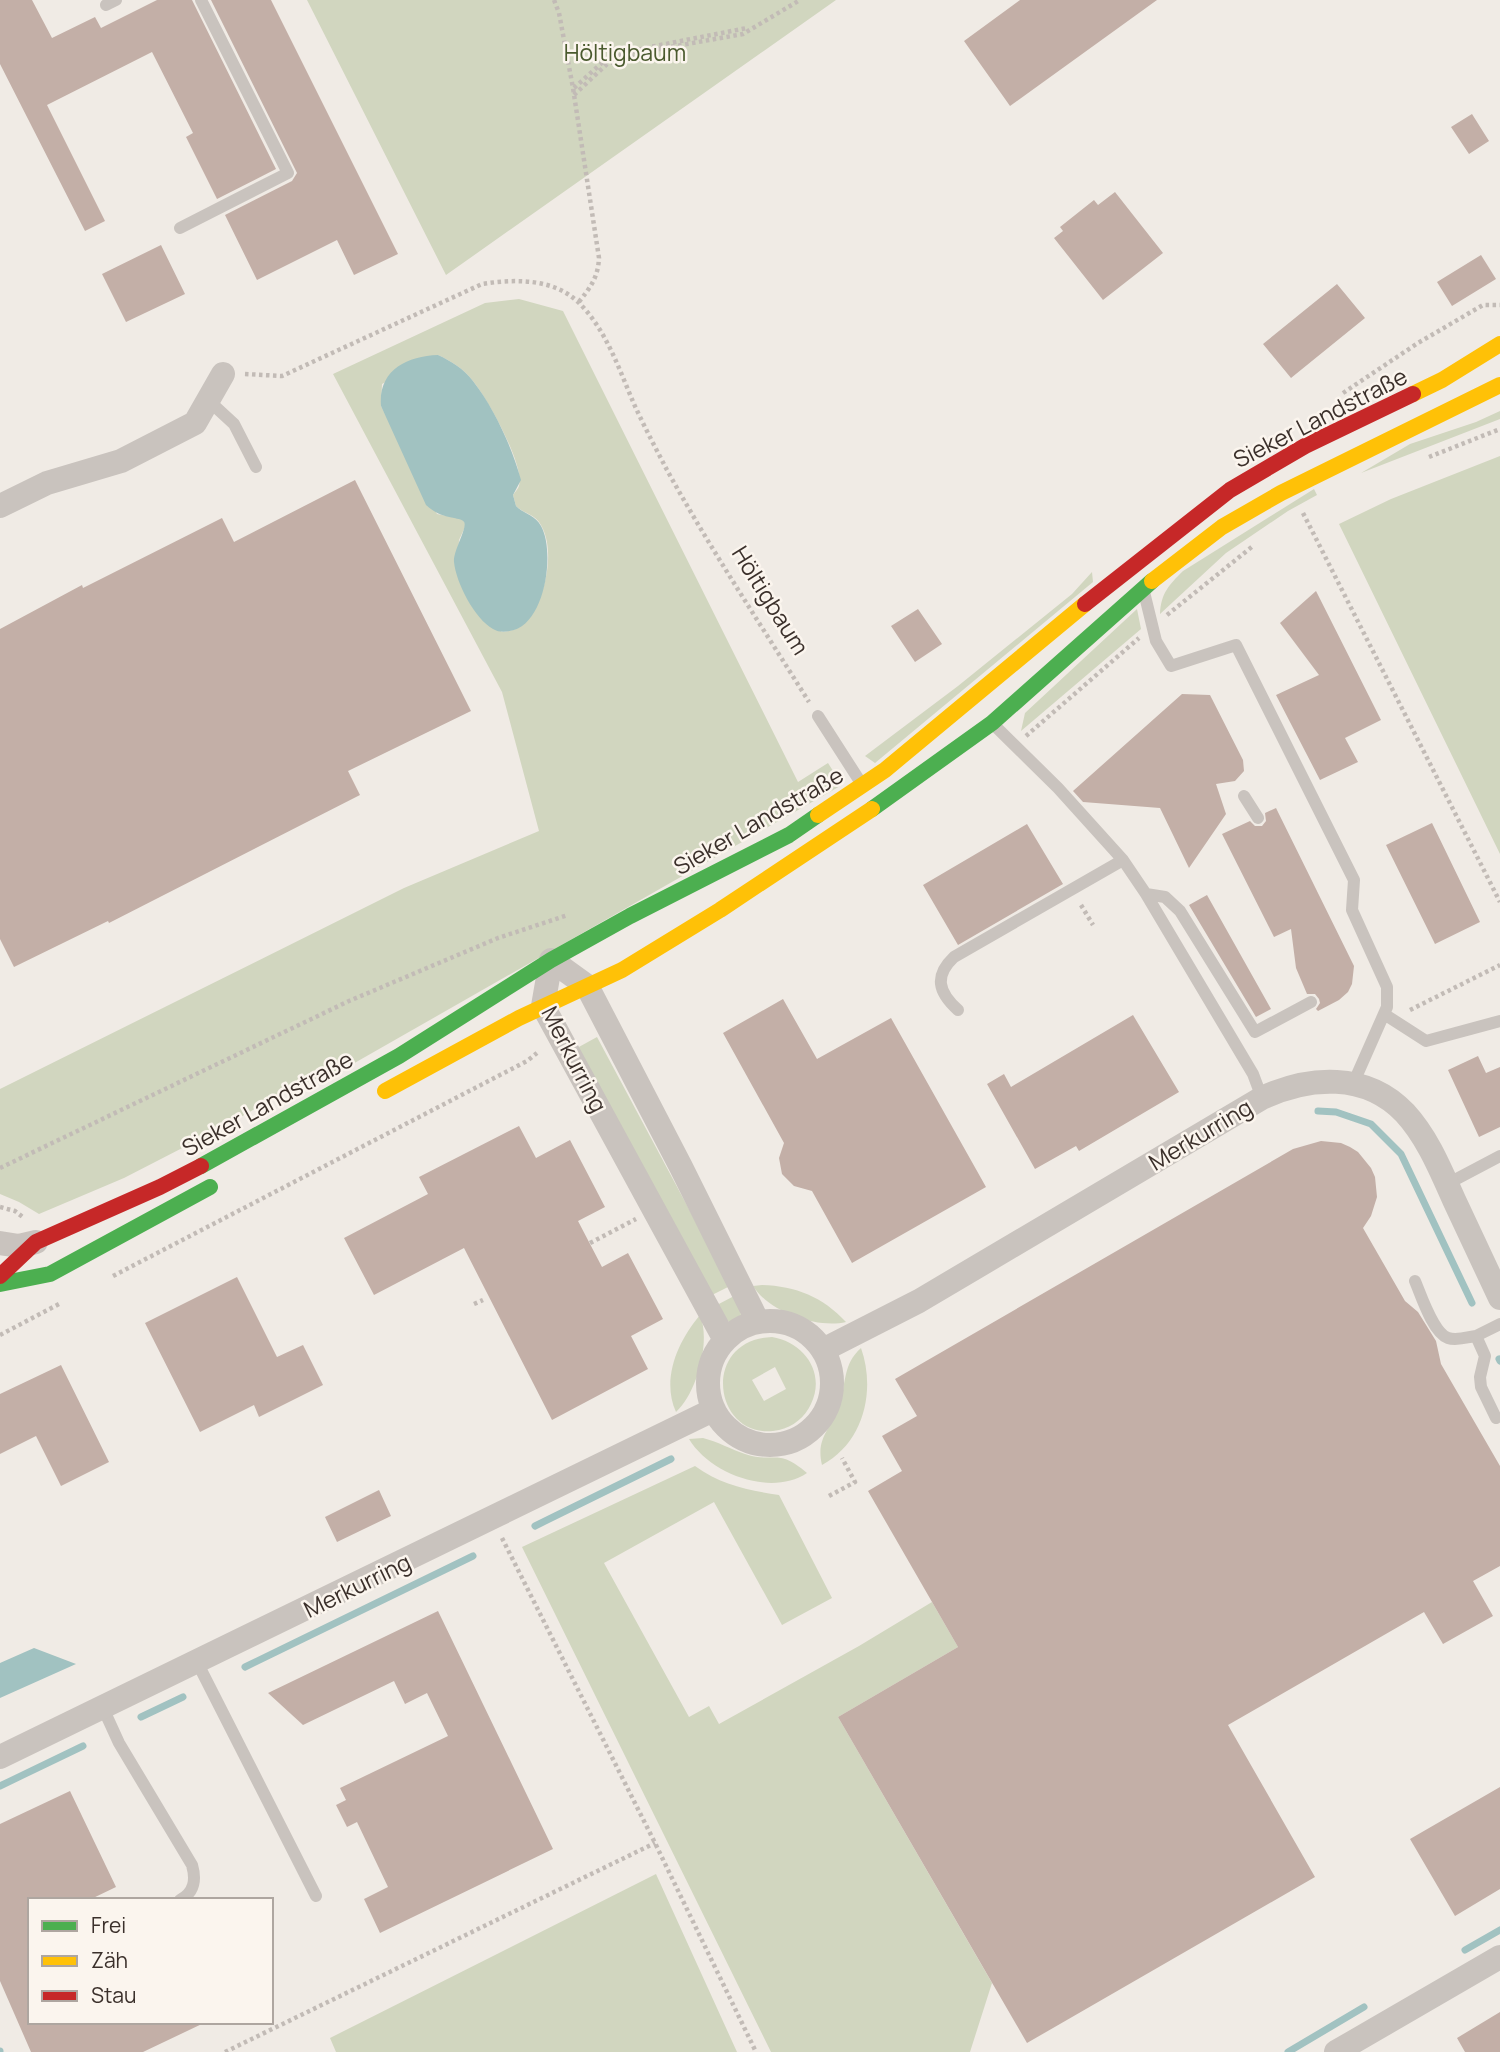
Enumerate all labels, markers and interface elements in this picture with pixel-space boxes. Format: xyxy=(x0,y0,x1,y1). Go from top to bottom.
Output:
park label: Höltigbaum xyxy=(564,36,686,68)
street label: Sieker Landstraße xyxy=(1227,359,1413,475)
street label: Höltigbaum xyxy=(725,540,817,660)
street label: Sieker Landstraße xyxy=(667,758,849,882)
street label: Merkurring xyxy=(535,1000,615,1118)
street label: Sieker Landstraße xyxy=(176,1043,358,1163)
street label: Merkurring xyxy=(1142,1091,1258,1177)
street label: Merkurring xyxy=(298,1545,416,1625)
legend xyxy=(28,1898,273,2024)
text: Frei xyxy=(91,1911,126,1939)
text: Zäh xyxy=(91,1946,128,1974)
text: Stau xyxy=(91,1981,137,2009)

